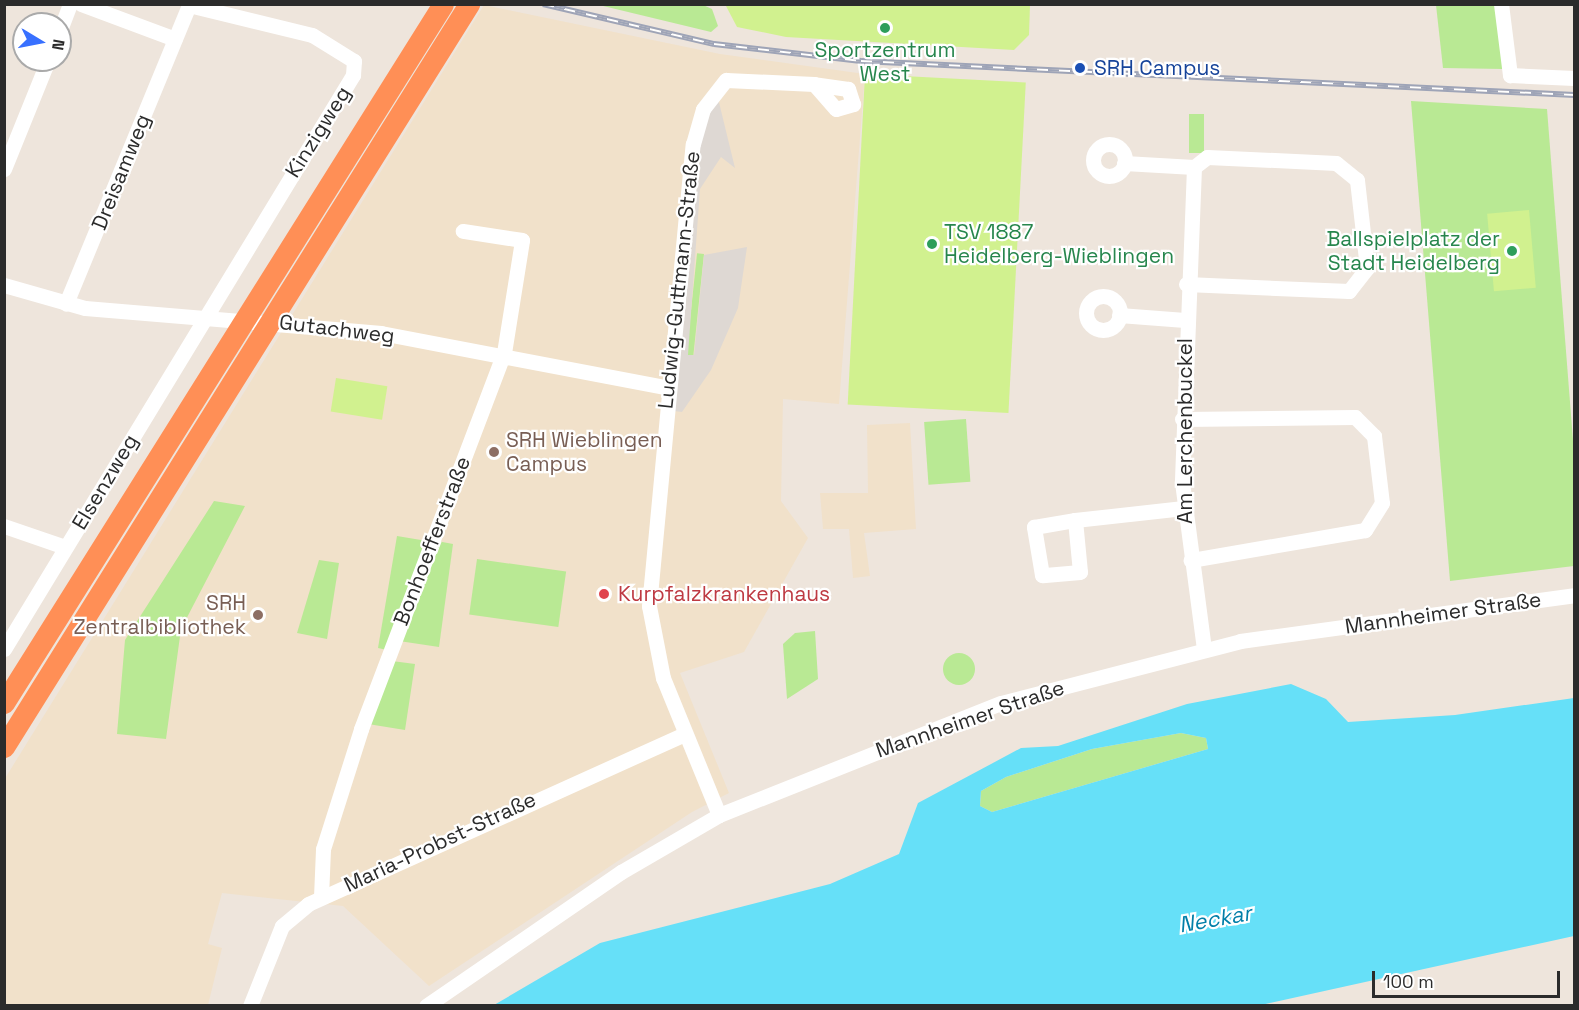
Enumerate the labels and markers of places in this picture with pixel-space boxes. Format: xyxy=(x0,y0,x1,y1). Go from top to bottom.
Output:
marker: Sportzentrum West xyxy=(878,21,892,35)
place label: Sportzentrum West xyxy=(815,37,955,87)
place label: SRH Campus xyxy=(1094,55,1220,81)
marker: SRH Campus xyxy=(1071,59,1089,77)
place label: TSV 1887 Heidelberg-Wieblingen xyxy=(944,219,1174,269)
place label: Ballspielplatz der Stadt Heidelberg xyxy=(1326,226,1500,276)
marker: TSV 1887 Heidelberg-Wieblingen xyxy=(925,237,939,251)
marker: Ballspielplatz der Stadt Heidelberg xyxy=(1505,244,1519,258)
place label: SRH Wieblingen Campus xyxy=(506,427,663,477)
marker: SRH Wieblingen Campus xyxy=(487,445,501,459)
place label: Kurpfalzkrankenhaus xyxy=(618,581,830,607)
marker: Kurpfalzkrankenhaus xyxy=(595,585,613,603)
place label: SRH Zentralbibliothek xyxy=(73,590,246,640)
marker: SRH Zentralbibliothek xyxy=(251,608,265,622)

